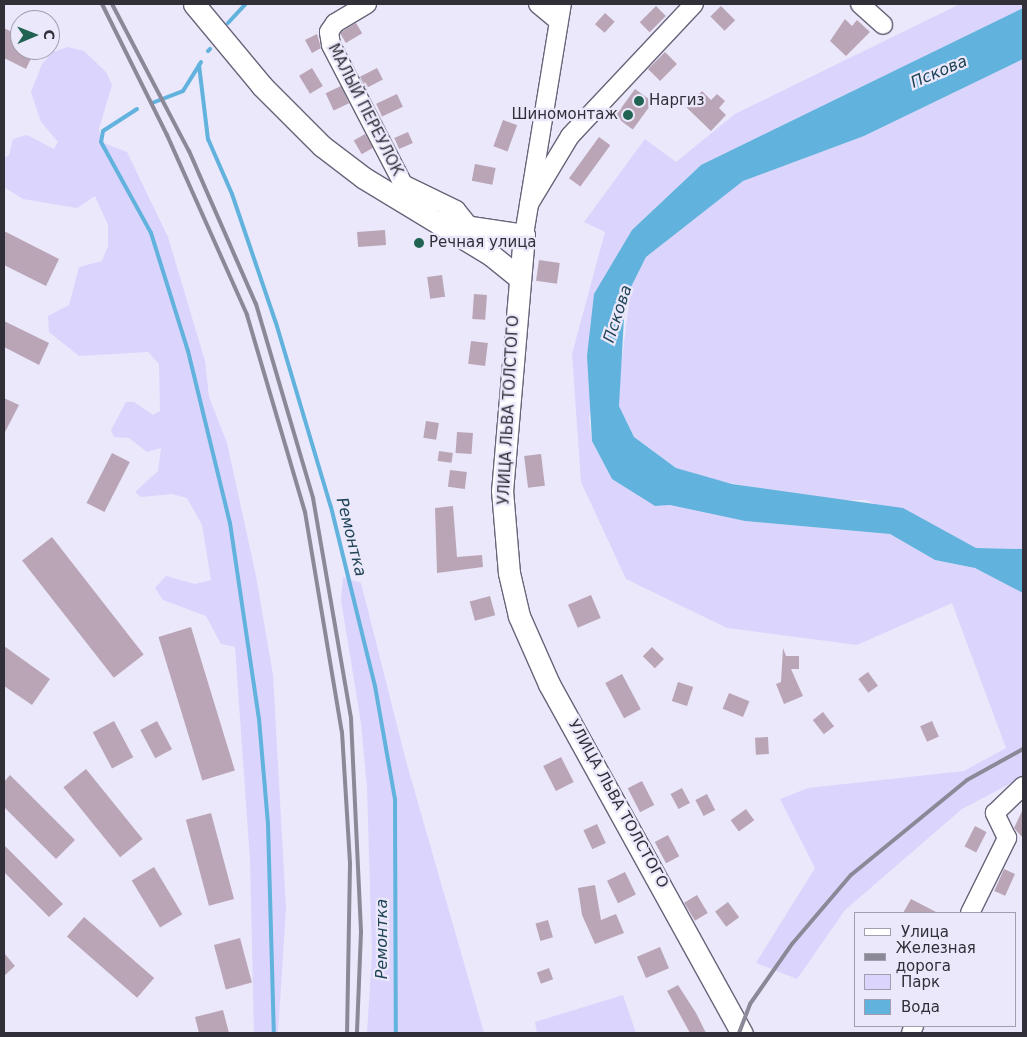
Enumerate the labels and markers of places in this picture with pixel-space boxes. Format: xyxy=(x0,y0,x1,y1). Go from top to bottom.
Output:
place label: Наргиз xyxy=(649,92,705,110)
marker: Наргиз xyxy=(633,95,645,107)
place label: Шиномонтаж xyxy=(511,106,618,124)
marker: Шиномонтаж xyxy=(622,109,634,121)
place label: Речная улица xyxy=(429,234,537,252)
marker: Речная улица xyxy=(413,237,425,249)

